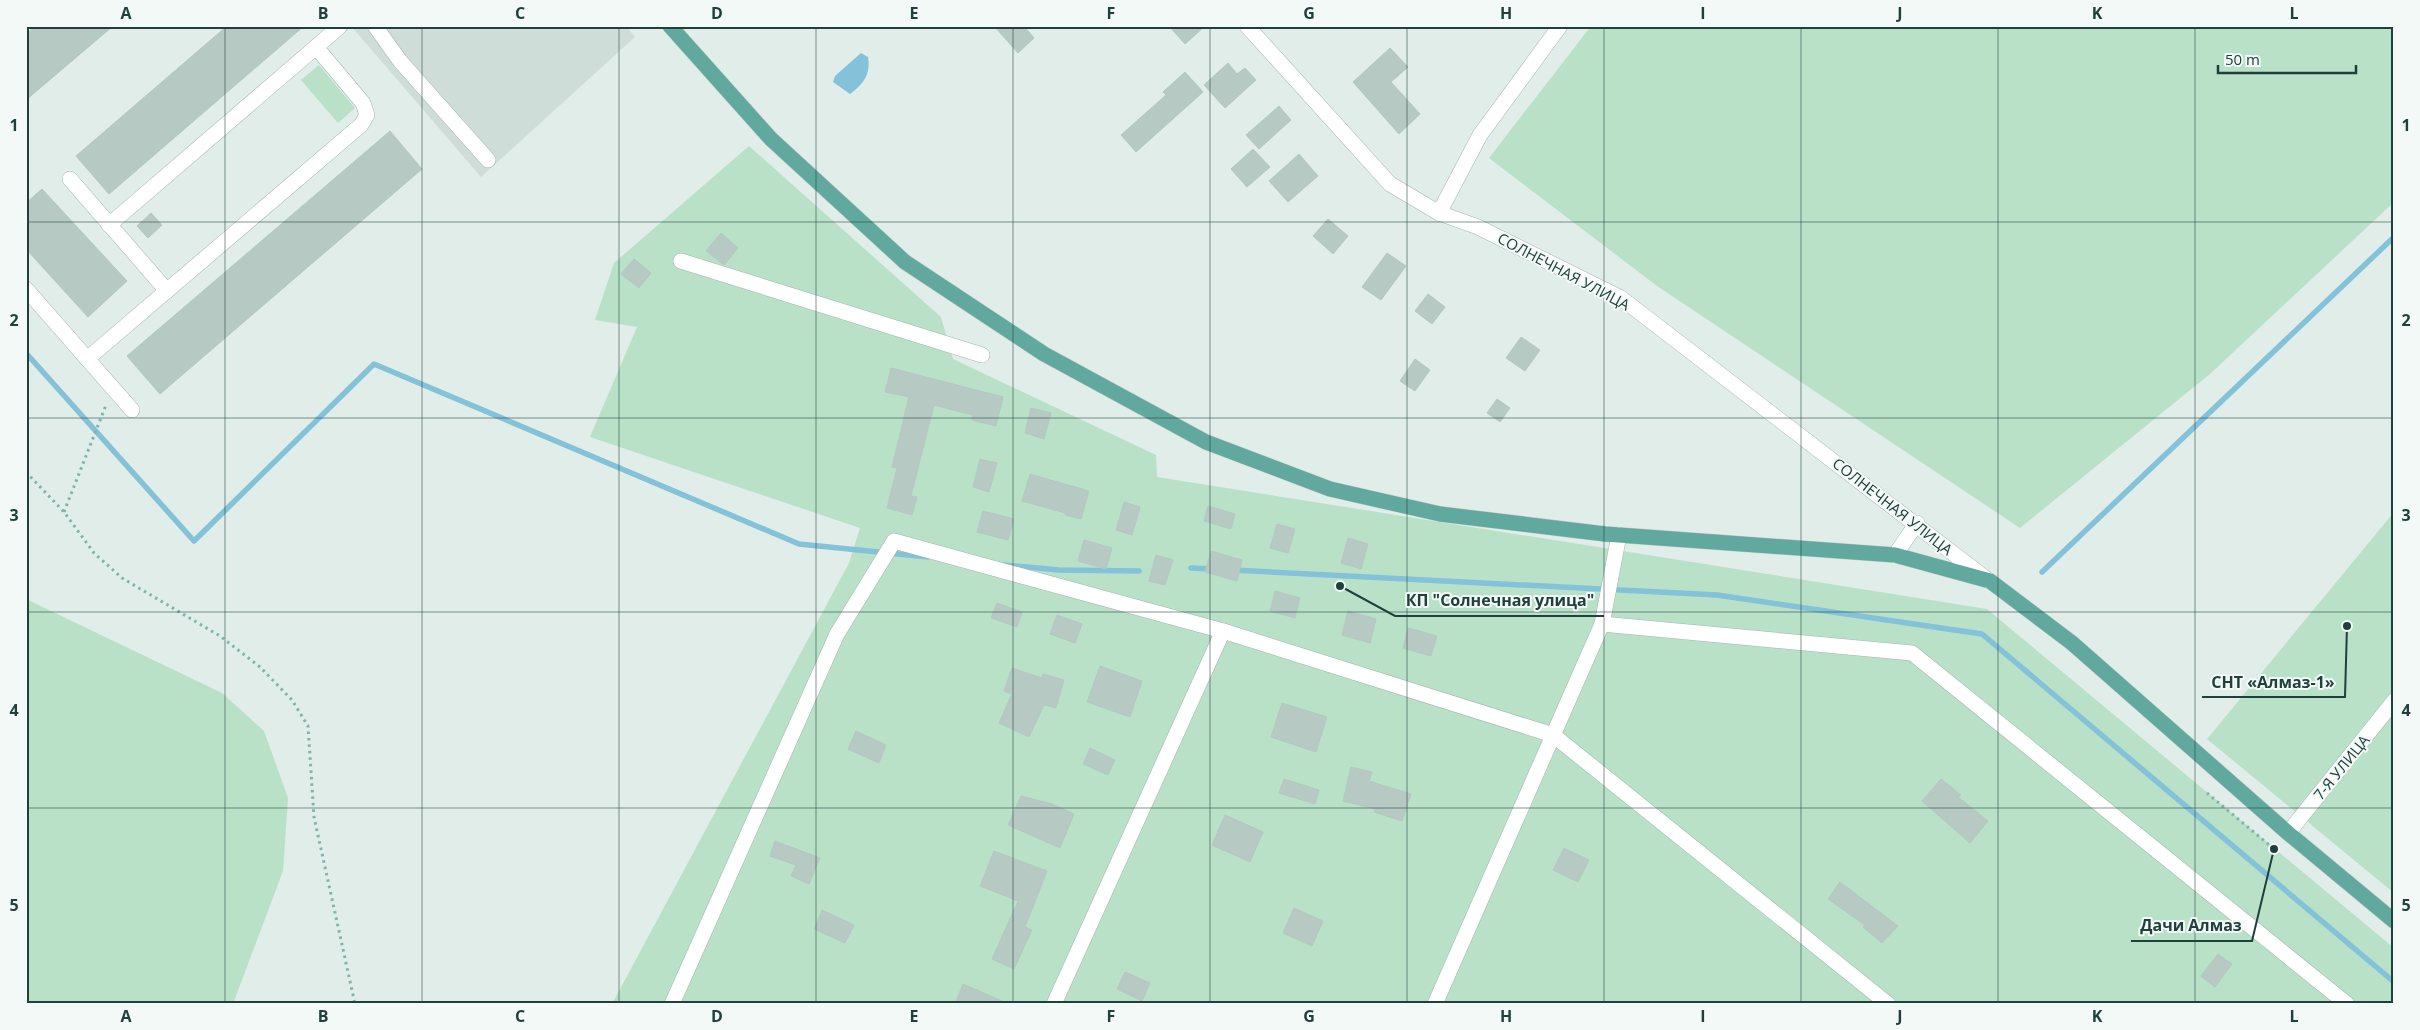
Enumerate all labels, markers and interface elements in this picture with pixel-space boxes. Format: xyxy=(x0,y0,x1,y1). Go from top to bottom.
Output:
text: A xyxy=(120,2,132,24)
text: B xyxy=(318,2,328,24)
text: C xyxy=(515,2,525,24)
text: D xyxy=(711,2,723,24)
text: E xyxy=(910,2,919,24)
text: F xyxy=(1107,2,1115,24)
text: G xyxy=(1303,2,1315,24)
text: H xyxy=(1500,2,1512,24)
text: I xyxy=(1700,2,1706,24)
text: J xyxy=(1895,2,1903,24)
text: K xyxy=(2092,2,2103,24)
text: L xyxy=(2289,2,2299,24)
scale bar xyxy=(2218,42,2355,74)
text: 50 m xyxy=(2225,49,2260,69)
text: 1 xyxy=(9,114,19,136)
text: 1 xyxy=(2401,114,2411,136)
street label: СОЛНЕЧНАЯ УЛИЦА xyxy=(1494,228,1634,315)
text: 2 xyxy=(9,309,19,331)
text: 2 xyxy=(2401,309,2411,331)
street label: СОЛНЕЧНАЯ УЛИЦА xyxy=(1829,453,1958,559)
text: 3 xyxy=(9,504,19,526)
text: 3 xyxy=(2401,504,2411,526)
callout: КП "Солнечная улица" xyxy=(1395,585,1604,616)
text: КП "Солнечная улица" xyxy=(1406,589,1594,611)
callout: СНТ «Алмаз-1» xyxy=(2202,666,2345,697)
text: СНТ «Алмаз-1» xyxy=(2211,671,2335,693)
text: 4 xyxy=(9,699,19,721)
text: 4 xyxy=(2401,699,2411,721)
street label: 7-Я УЛИЦА xyxy=(2309,730,2374,804)
text: 5 xyxy=(9,894,19,916)
text: 5 xyxy=(2401,894,2411,916)
callout: Дачи Алмаз xyxy=(2131,910,2252,941)
text: Дачи Алмаз xyxy=(2140,914,2242,936)
text: A xyxy=(120,1005,132,1027)
text: B xyxy=(318,1005,328,1027)
text: C xyxy=(515,1005,525,1027)
text: D xyxy=(711,1005,723,1027)
text: E xyxy=(910,1005,919,1027)
text: F xyxy=(1107,1005,1115,1027)
text: G xyxy=(1303,1005,1315,1027)
text: H xyxy=(1500,1005,1512,1027)
text: I xyxy=(1700,1005,1706,1027)
text: J xyxy=(1895,1005,1903,1027)
text: K xyxy=(2092,1005,2103,1027)
text: L xyxy=(2289,1005,2299,1027)

